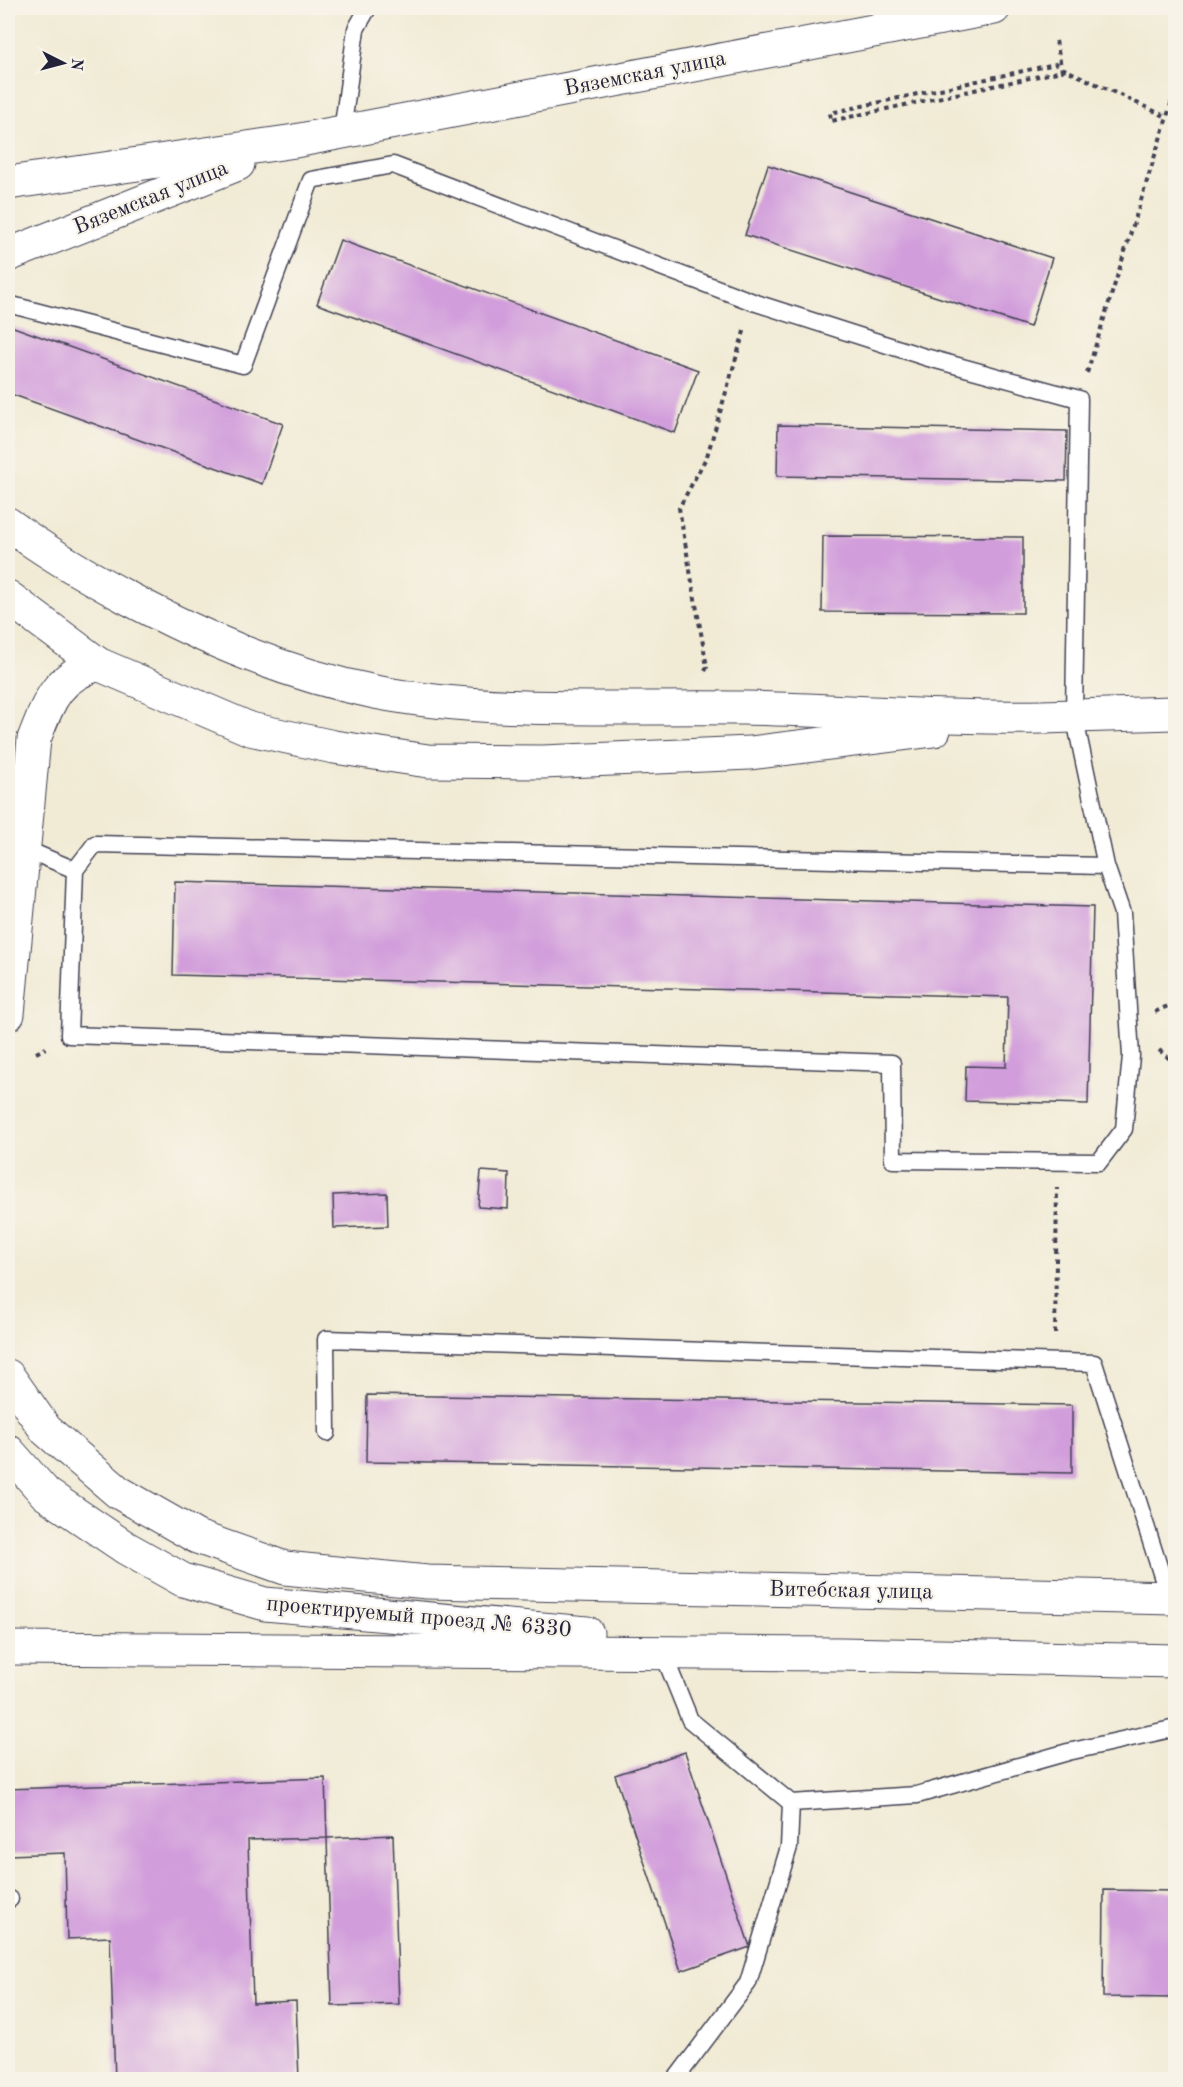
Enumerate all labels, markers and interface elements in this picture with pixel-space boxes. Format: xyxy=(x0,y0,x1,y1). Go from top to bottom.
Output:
north arrow xyxy=(33,33,93,93)
street label: Вяземская улица xyxy=(562,47,728,100)
text: N xyxy=(67,57,85,72)
street label: Вяземская улица xyxy=(71,157,231,239)
street label: Витебская улица xyxy=(769,1579,933,1603)
street label: проектируемый проезд № 6330 xyxy=(266,1593,572,1641)

